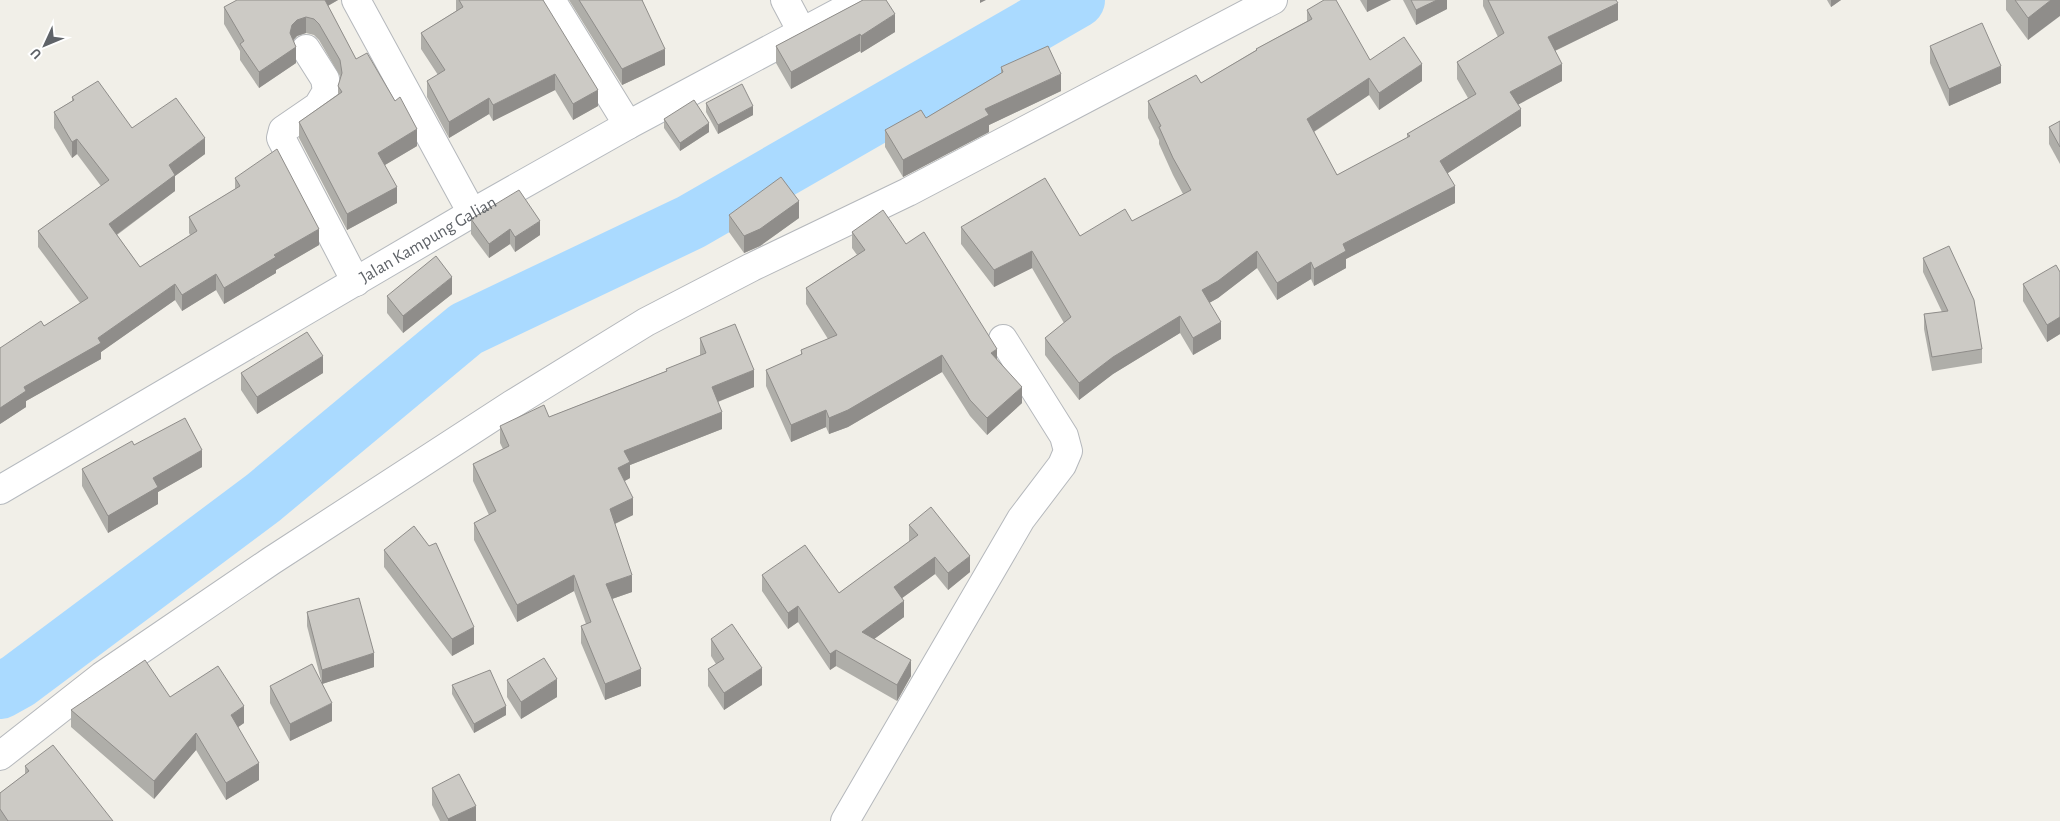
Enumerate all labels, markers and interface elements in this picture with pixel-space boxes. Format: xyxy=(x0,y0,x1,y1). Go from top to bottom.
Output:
north arrow xyxy=(20,20,70,70)
text: U xyxy=(28,45,45,61)
street label: Jalan Kampung Galian xyxy=(357,193,500,287)

